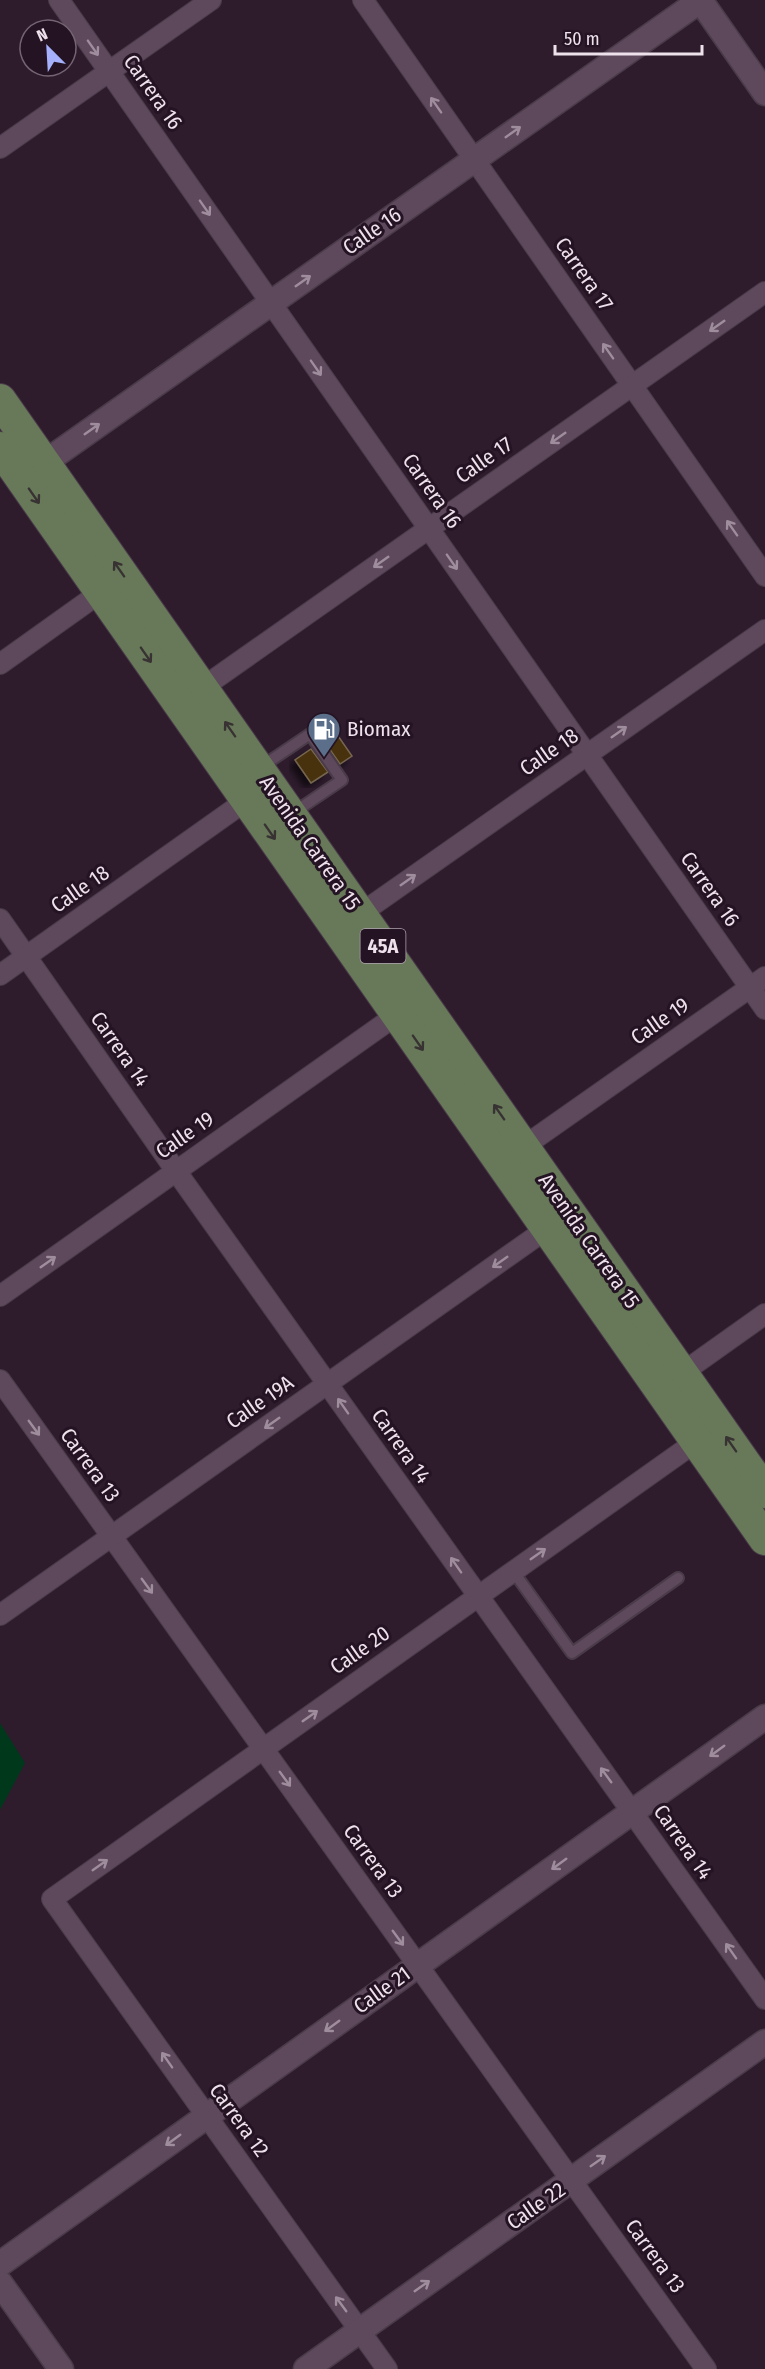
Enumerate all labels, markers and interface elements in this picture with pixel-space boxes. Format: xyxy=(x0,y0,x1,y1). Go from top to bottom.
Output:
north arrow xyxy=(18,18,78,78)
scale bar xyxy=(555,18,702,56)
text: N xyxy=(34,24,50,45)
text: 50 m xyxy=(564,28,600,50)
one-way arrow xyxy=(87,39,99,56)
street label: Carrera 16 xyxy=(118,49,188,135)
one-way arrow xyxy=(430,97,442,113)
one-way arrow xyxy=(505,126,521,138)
one-way arrow xyxy=(199,199,211,215)
street label: Calle 16 xyxy=(338,202,406,260)
street label: Carrera 17 xyxy=(549,232,619,316)
one-way arrow xyxy=(294,274,310,287)
one-way arrow xyxy=(710,320,726,332)
one-way arrow xyxy=(602,343,614,359)
one-way arrow xyxy=(310,359,322,375)
one-way arrow xyxy=(83,423,99,435)
street label: Calle 17 xyxy=(451,431,517,489)
one-way arrow xyxy=(550,432,566,444)
street label: Carrera 16 xyxy=(397,448,467,534)
one-way arrow xyxy=(28,487,40,503)
one-way arrow xyxy=(726,520,738,537)
one-way arrow xyxy=(446,553,458,569)
one-way arrow xyxy=(373,556,389,568)
one-way arrow xyxy=(113,562,125,578)
one-way arrow xyxy=(140,647,152,663)
fuel station icon: Biomax xyxy=(306,711,342,758)
place label: Biomax xyxy=(347,716,411,742)
one-way arrow xyxy=(224,722,237,738)
street label: Calle 18 xyxy=(515,723,583,781)
one-way arrow xyxy=(611,726,627,738)
street label: Avenida Carrera 15 xyxy=(254,771,366,915)
one-way arrow xyxy=(264,824,276,840)
street label: Carrera 16 xyxy=(675,846,745,932)
street label: Calle 18 xyxy=(46,860,114,918)
one-way arrow xyxy=(399,874,415,886)
road number: 45A xyxy=(360,929,406,963)
street label: Calle 19 xyxy=(626,992,694,1050)
street label: Carrera 14 xyxy=(85,1007,155,1091)
one-way arrow xyxy=(412,1035,424,1051)
one-way arrow xyxy=(493,1105,505,1121)
street label: Calle 19 xyxy=(151,1106,219,1164)
street label: Avenida Carrera 15 xyxy=(533,1169,645,1313)
one-way arrow xyxy=(39,1256,55,1268)
one-way arrow xyxy=(492,1256,509,1268)
street label: Calle 19A xyxy=(221,1370,299,1434)
one-way arrow xyxy=(337,1398,349,1414)
street label: Carrera 14 xyxy=(366,1404,436,1488)
one-way arrow xyxy=(264,1417,281,1429)
one-way arrow xyxy=(28,1419,40,1435)
street label: Carrera 13 xyxy=(55,1423,125,1507)
one-way arrow xyxy=(725,1437,737,1453)
one-way arrow xyxy=(529,1548,545,1560)
one-way arrow xyxy=(450,1557,462,1573)
one-way arrow xyxy=(141,1578,153,1594)
street label: Calle 20 xyxy=(325,1620,395,1680)
one-way arrow xyxy=(301,1710,318,1722)
one-way arrow xyxy=(710,1744,726,1757)
one-way arrow xyxy=(600,1767,612,1783)
one-way arrow xyxy=(279,1771,291,1787)
street label: Carrera 14 xyxy=(648,1800,718,1884)
street label: Carrera 13 xyxy=(338,1819,408,1903)
one-way arrow xyxy=(551,1858,567,1870)
one-way arrow xyxy=(91,1859,107,1871)
one-way arrow xyxy=(392,1929,404,1945)
one-way arrow xyxy=(725,1943,737,1959)
street label: Calle 21 xyxy=(349,1961,415,2019)
one-way arrow xyxy=(324,2020,340,2032)
one-way arrow xyxy=(161,2053,173,2069)
street label: Carrera 12 xyxy=(204,2078,274,2162)
one-way arrow xyxy=(166,2134,182,2146)
one-way arrow xyxy=(590,2155,606,2167)
street label: Calle 22 xyxy=(502,2177,570,2235)
street label: Carrera 13 xyxy=(620,2214,690,2298)
one-way arrow xyxy=(414,2280,430,2292)
one-way arrow xyxy=(335,2297,347,2313)

